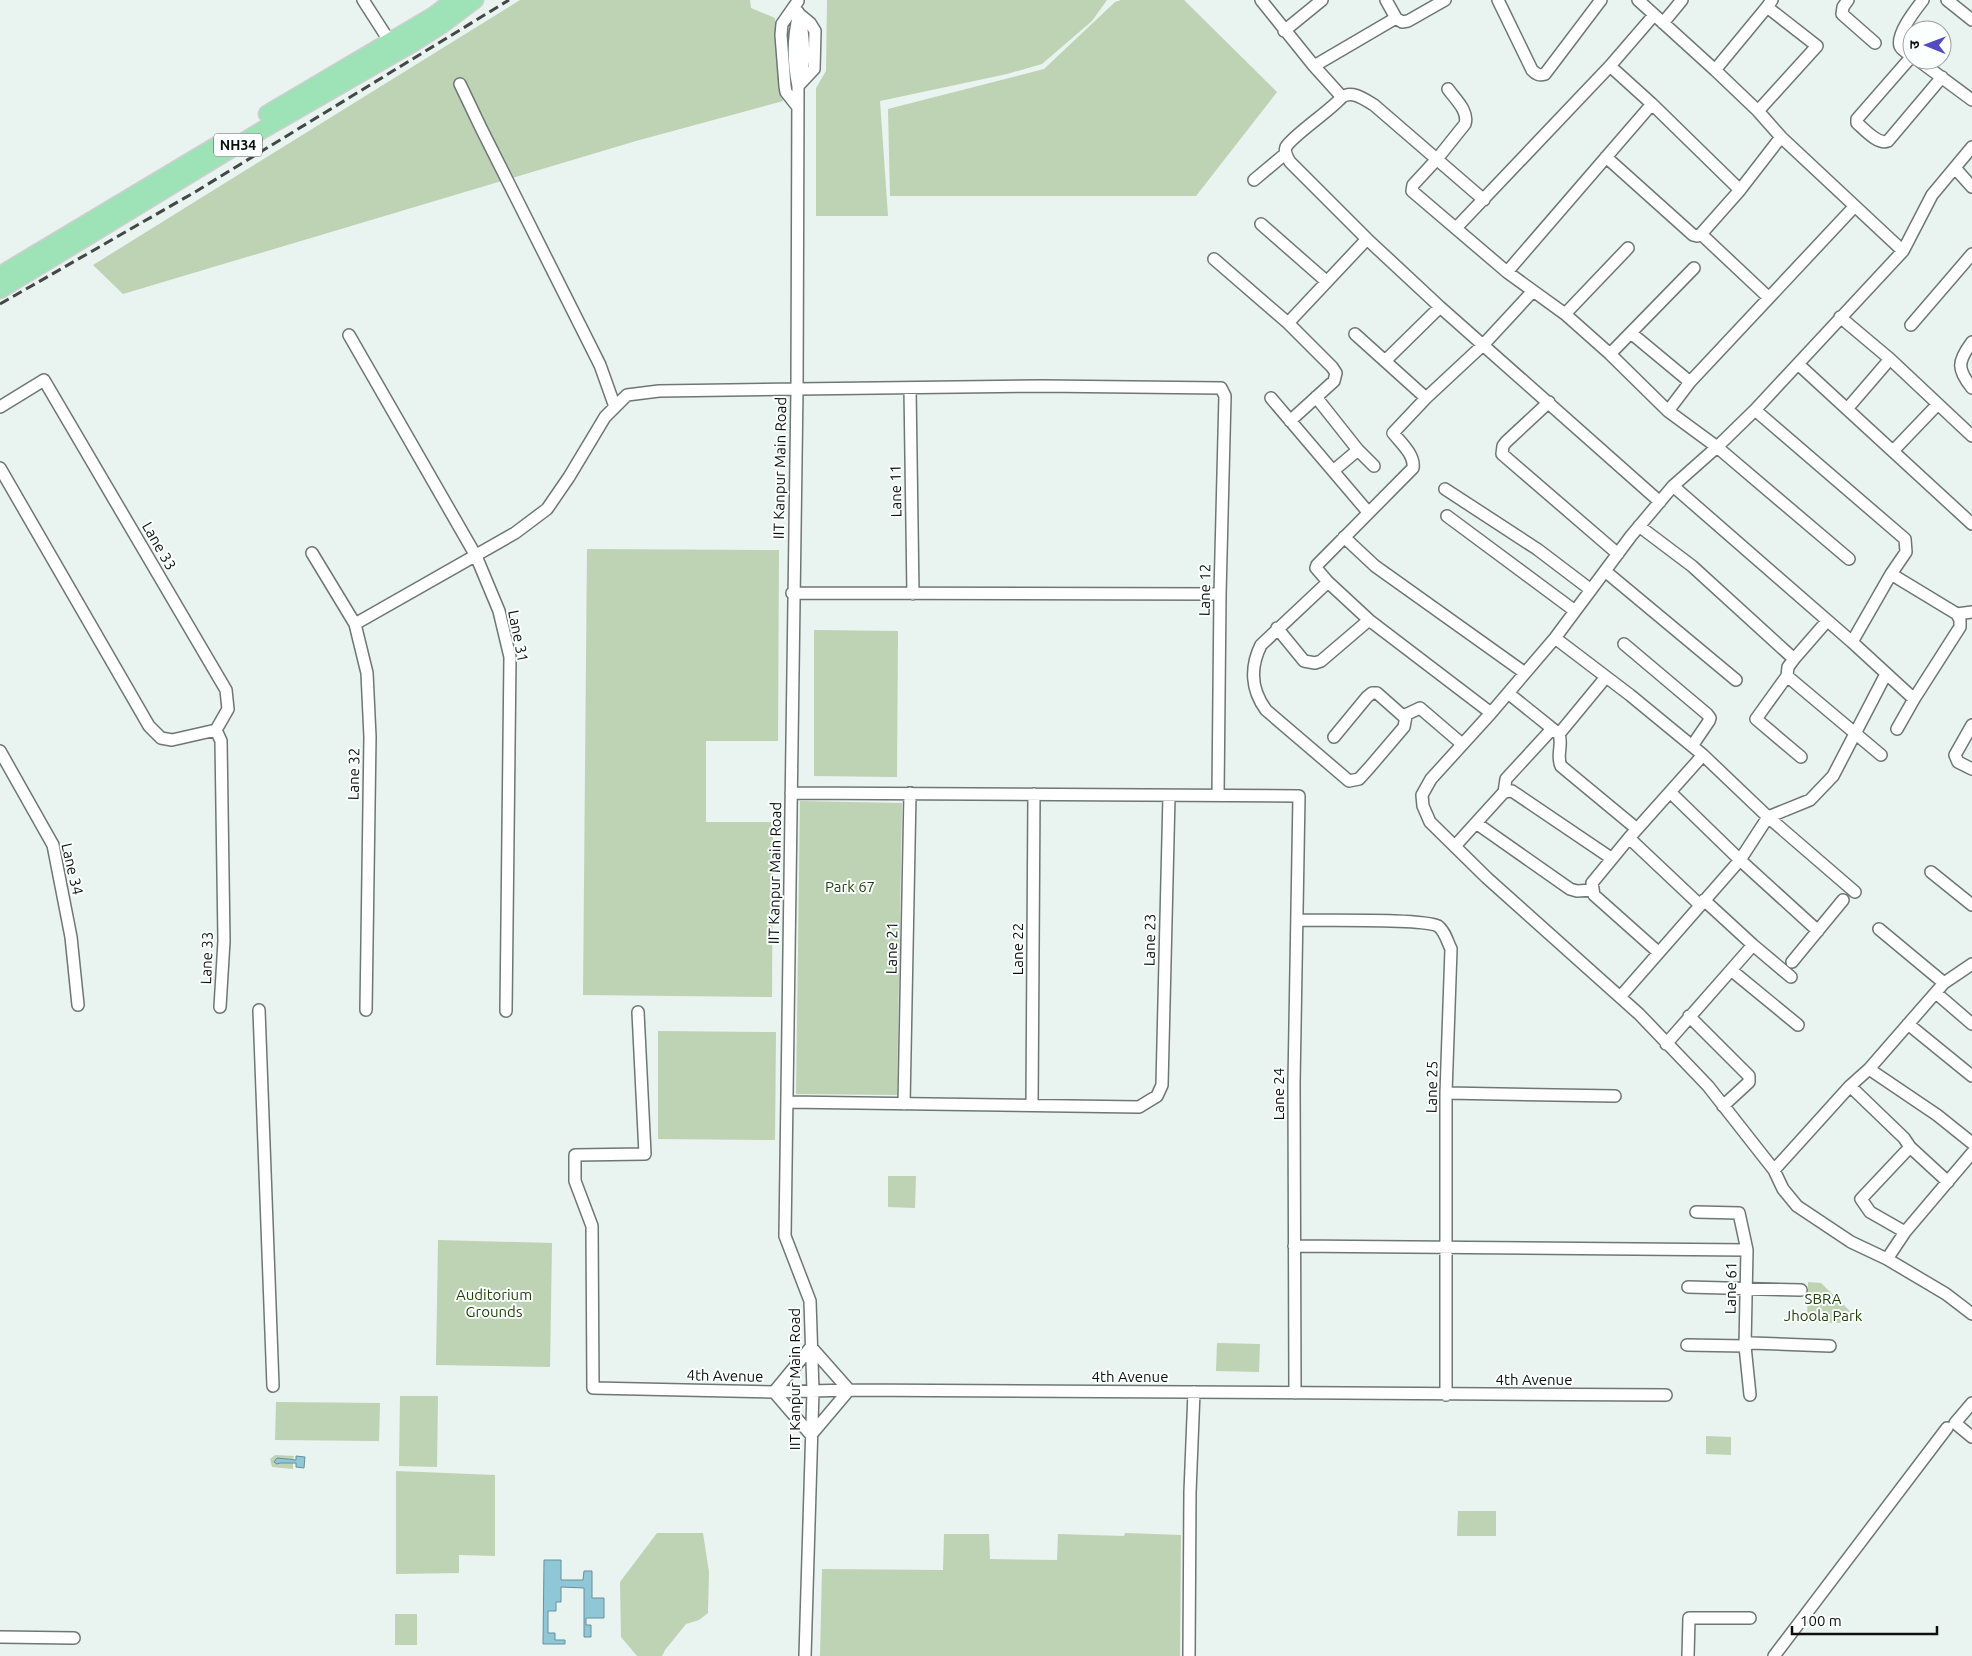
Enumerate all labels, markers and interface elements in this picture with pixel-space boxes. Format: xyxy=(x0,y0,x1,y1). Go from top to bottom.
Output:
north arrow xyxy=(1902,20,1952,70)
text: उ xyxy=(1906,40,1922,49)
road number: NH34 xyxy=(214,134,262,156)
street label: IIT Kanpur Main Road xyxy=(770,397,789,539)
street label: Lane 11 xyxy=(887,465,904,517)
street label: Lane 33 xyxy=(139,519,180,573)
street label: Lane 12 xyxy=(1196,564,1213,616)
street label: Lane 31 xyxy=(505,608,532,663)
street label: Lane 32 xyxy=(345,748,362,800)
street label: IIT Kanpur Main Road xyxy=(765,802,784,944)
street label: Lane 34 xyxy=(58,841,87,896)
park label: Park 67 xyxy=(825,878,875,895)
street label: Lane 23 xyxy=(1141,914,1158,966)
street label: Lane 21 xyxy=(883,922,900,974)
street label: Lane 22 xyxy=(1009,923,1026,975)
street label: Lane 33 xyxy=(197,931,216,985)
street label: Lane 25 xyxy=(1423,1061,1440,1113)
street label: Lane 24 xyxy=(1270,1068,1287,1120)
street label: Lane 61 xyxy=(1722,1262,1739,1314)
park label: Auditorium Grounds xyxy=(456,1286,532,1320)
park label: SBRA Jhoola Park xyxy=(1784,1290,1863,1324)
street label: IIT Kanpur Main Road xyxy=(786,1308,803,1450)
street label: 4th Avenue xyxy=(686,1366,764,1385)
street label: 4th Avenue xyxy=(1092,1368,1168,1385)
street label: 4th Avenue xyxy=(1496,1371,1572,1388)
scale bar xyxy=(1792,1604,1937,1636)
text: 100 m xyxy=(1800,1612,1842,1629)

